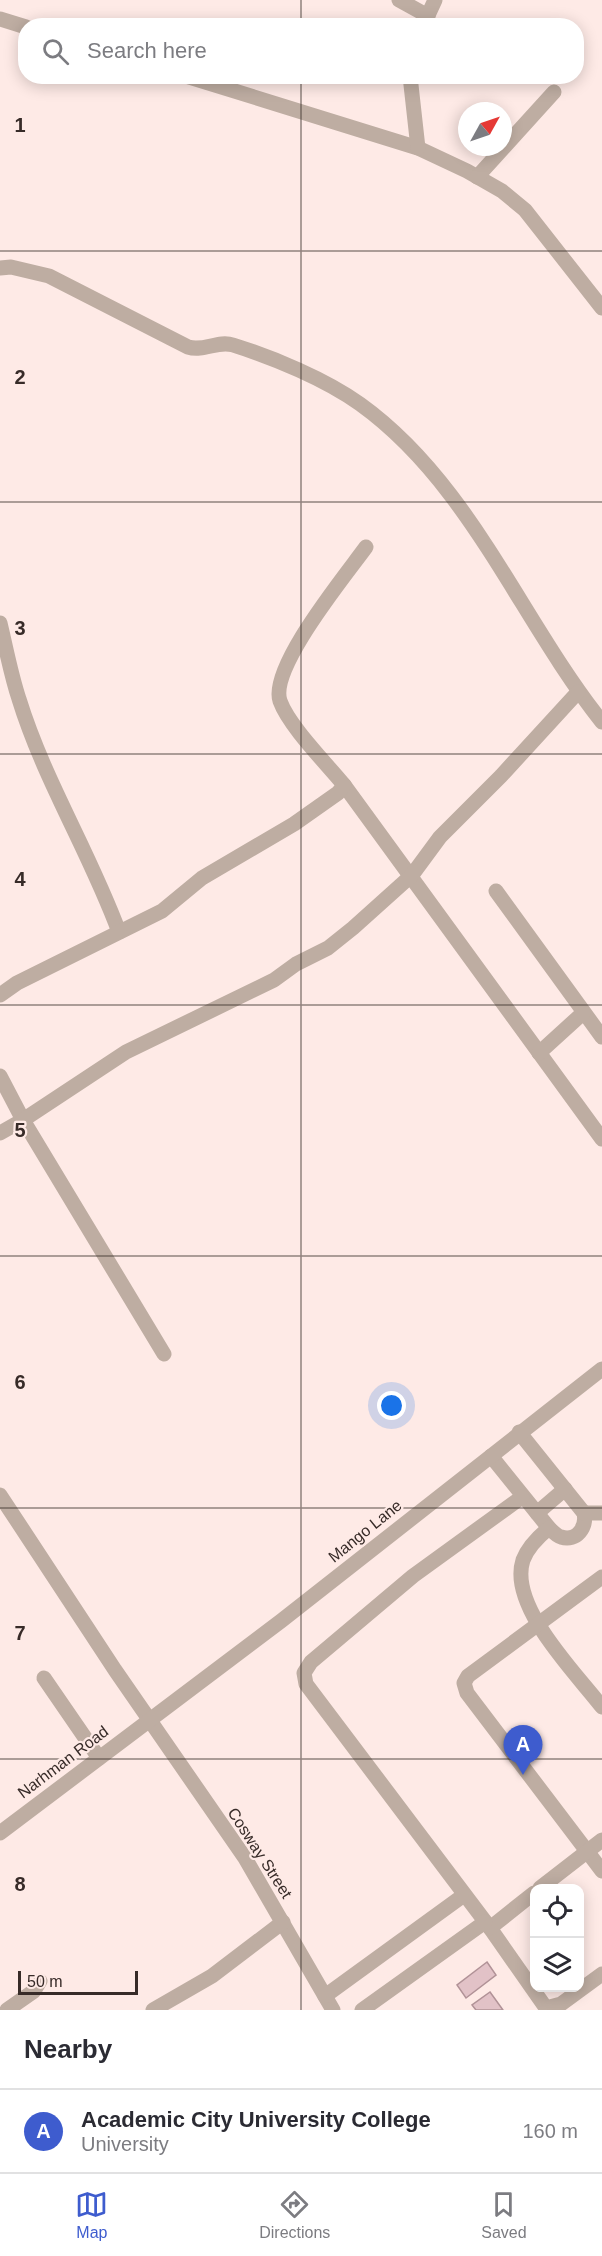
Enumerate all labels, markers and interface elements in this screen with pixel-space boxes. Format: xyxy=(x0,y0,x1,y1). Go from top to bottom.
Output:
search box xyxy=(18,18,584,84)
icon: search xyxy=(39,35,72,68)
text: Search here xyxy=(87,38,207,63)
north arrow xyxy=(458,102,512,156)
text: 1 xyxy=(14,114,26,136)
text: 2 xyxy=(14,366,26,388)
text: 3 xyxy=(14,617,26,639)
text: 4 xyxy=(14,868,26,890)
text: 5 xyxy=(14,1119,26,1141)
text: 6 xyxy=(14,1371,26,1393)
your location xyxy=(377,1391,406,1420)
street label: Mango Lane xyxy=(325,1496,405,1566)
text: 7 xyxy=(14,1622,26,1644)
street label: Narhman Road xyxy=(15,1723,111,1801)
pin: A xyxy=(504,1726,542,1775)
street label: Cosway Street xyxy=(225,1805,296,1902)
text: 8 xyxy=(14,1873,26,1895)
map controls xyxy=(530,1884,584,1992)
button: locate xyxy=(530,1884,584,1938)
button: layers xyxy=(530,1938,584,1992)
scale bar xyxy=(18,1968,138,1996)
text: 50 m xyxy=(27,1973,63,1990)
text: Nearby xyxy=(24,2034,112,2064)
text: Academic City University College xyxy=(81,2107,431,2132)
text: A xyxy=(36,2120,51,2142)
text: 160 m xyxy=(522,2120,578,2142)
text: University xyxy=(81,2133,169,2155)
tab: Map xyxy=(75,2188,108,2242)
tab: Directions xyxy=(259,2188,330,2242)
tab: Saved xyxy=(481,2188,527,2242)

